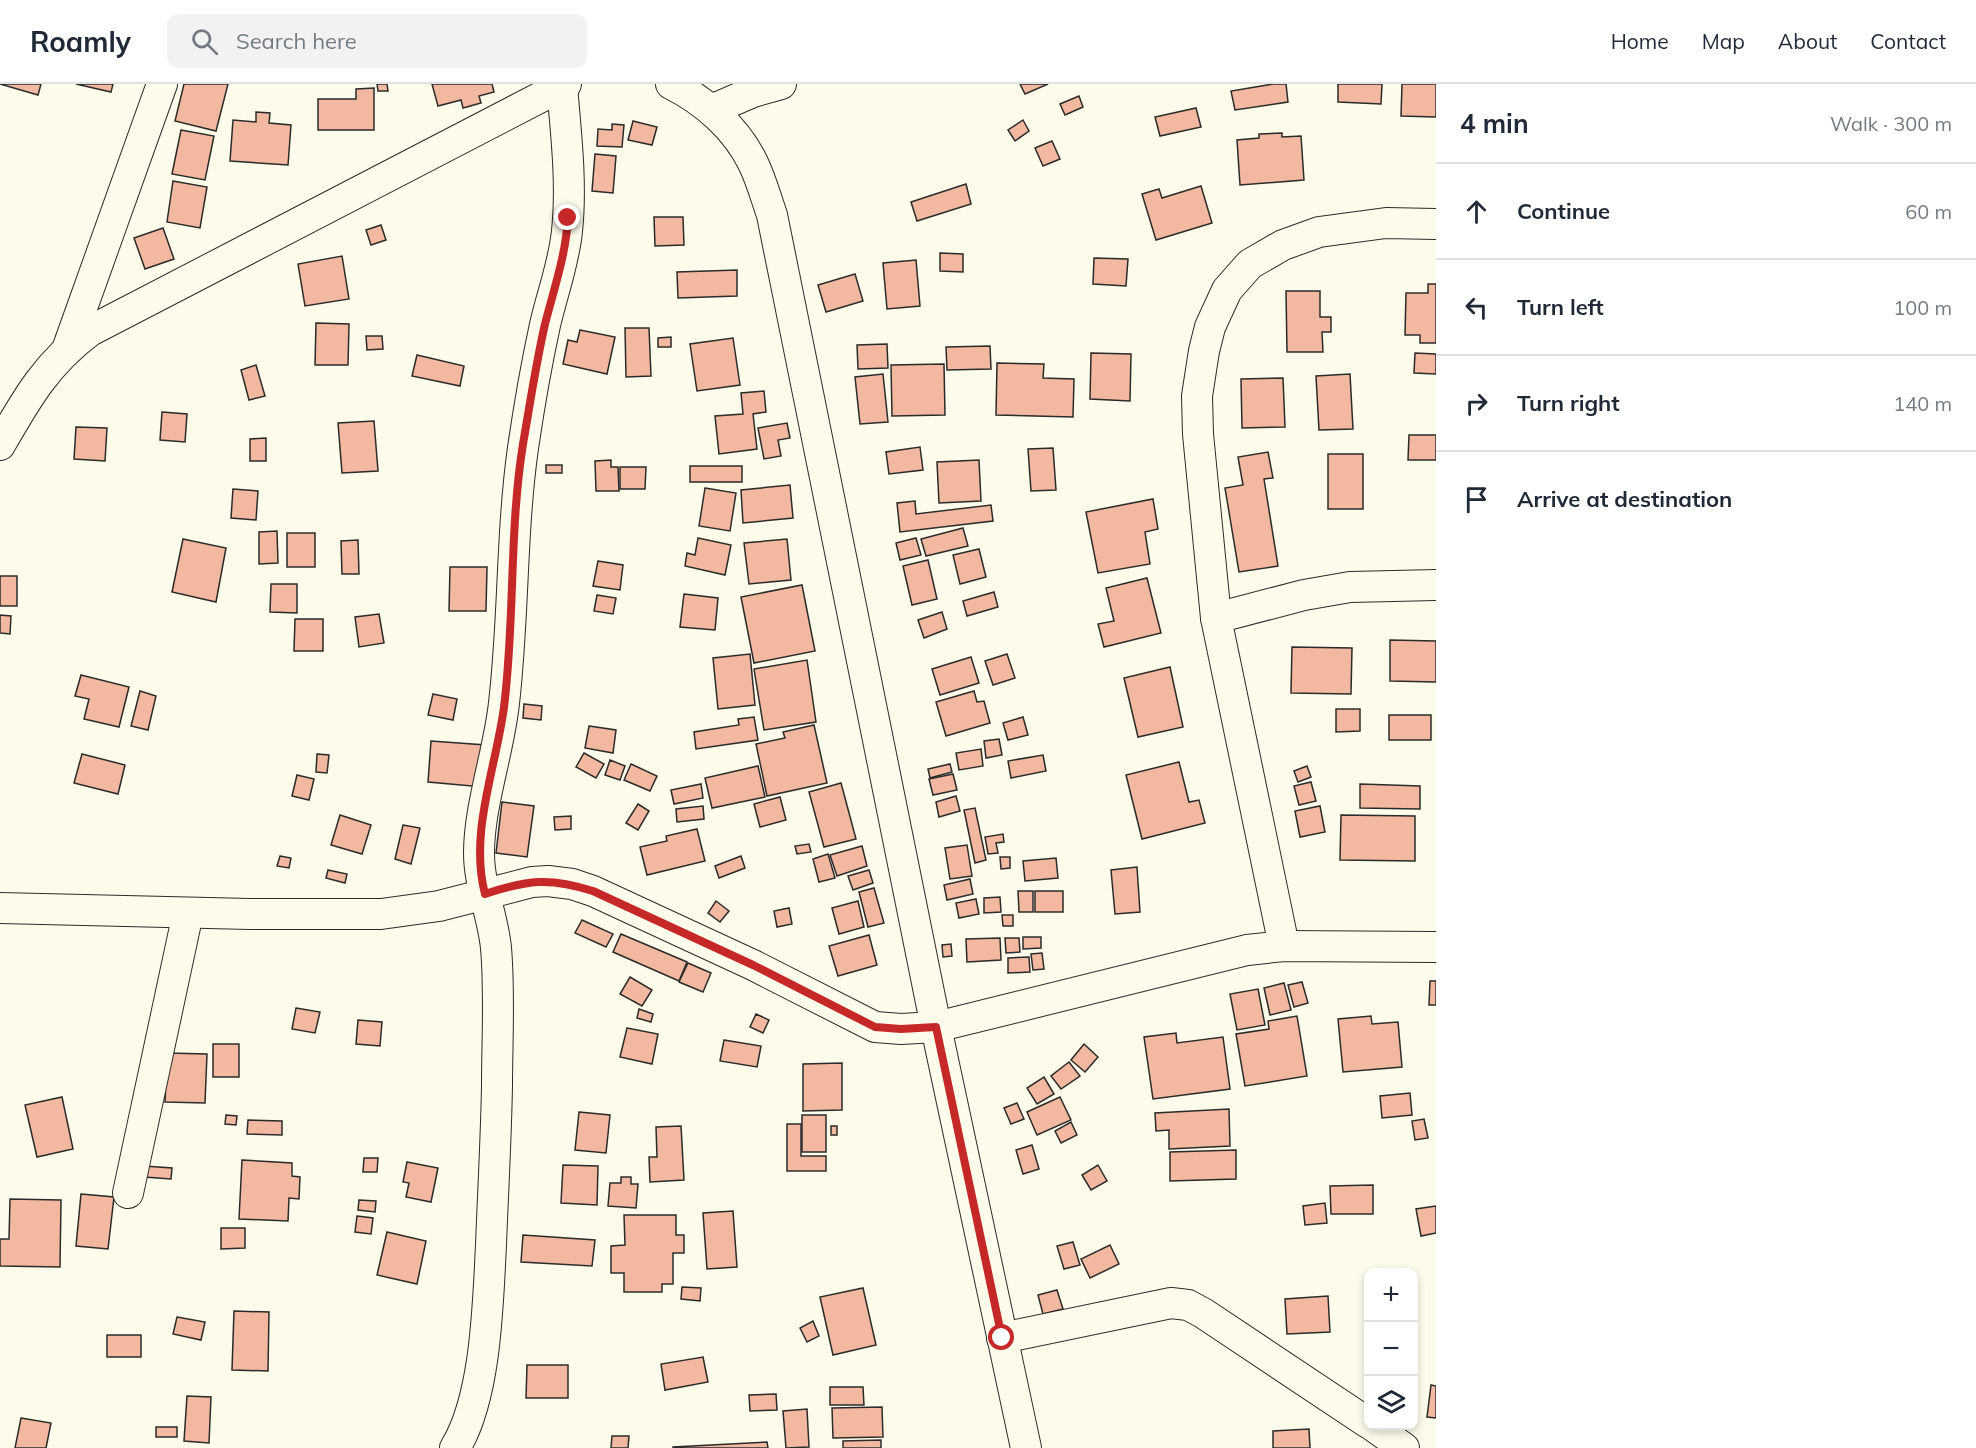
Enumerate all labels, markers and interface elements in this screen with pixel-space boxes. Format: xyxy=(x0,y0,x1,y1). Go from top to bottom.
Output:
search box xyxy=(167,14,587,68)
text: Roamly xyxy=(30,24,131,59)
icon: search xyxy=(188,25,221,58)
text: Search here xyxy=(236,27,357,55)
text: Home xyxy=(1611,28,1669,54)
text: Map xyxy=(1702,28,1745,54)
text: About xyxy=(1778,28,1837,54)
text: Contact xyxy=(1870,28,1946,54)
text: 4 min xyxy=(1460,107,1529,140)
text: Walk · 300 m xyxy=(1830,111,1952,136)
icon: ahead xyxy=(1460,195,1493,228)
text: Continue xyxy=(1517,197,1610,225)
text: 60 m xyxy=(1905,199,1952,224)
route end xyxy=(554,204,580,230)
icon: left xyxy=(1460,291,1493,324)
text: Turn left xyxy=(1517,293,1604,321)
text: 100 m xyxy=(1893,295,1952,320)
icon: right xyxy=(1460,387,1493,420)
text: Turn right xyxy=(1517,389,1620,417)
text: 140 m xyxy=(1893,391,1952,416)
icon: arrive xyxy=(1460,483,1493,516)
text: Arrive at destination xyxy=(1517,485,1732,513)
map controls xyxy=(1364,1268,1418,1430)
button: + xyxy=(1364,1268,1418,1322)
button: − xyxy=(1364,1322,1418,1376)
route start xyxy=(988,1324,1014,1350)
button: layers xyxy=(1364,1376,1418,1430)

